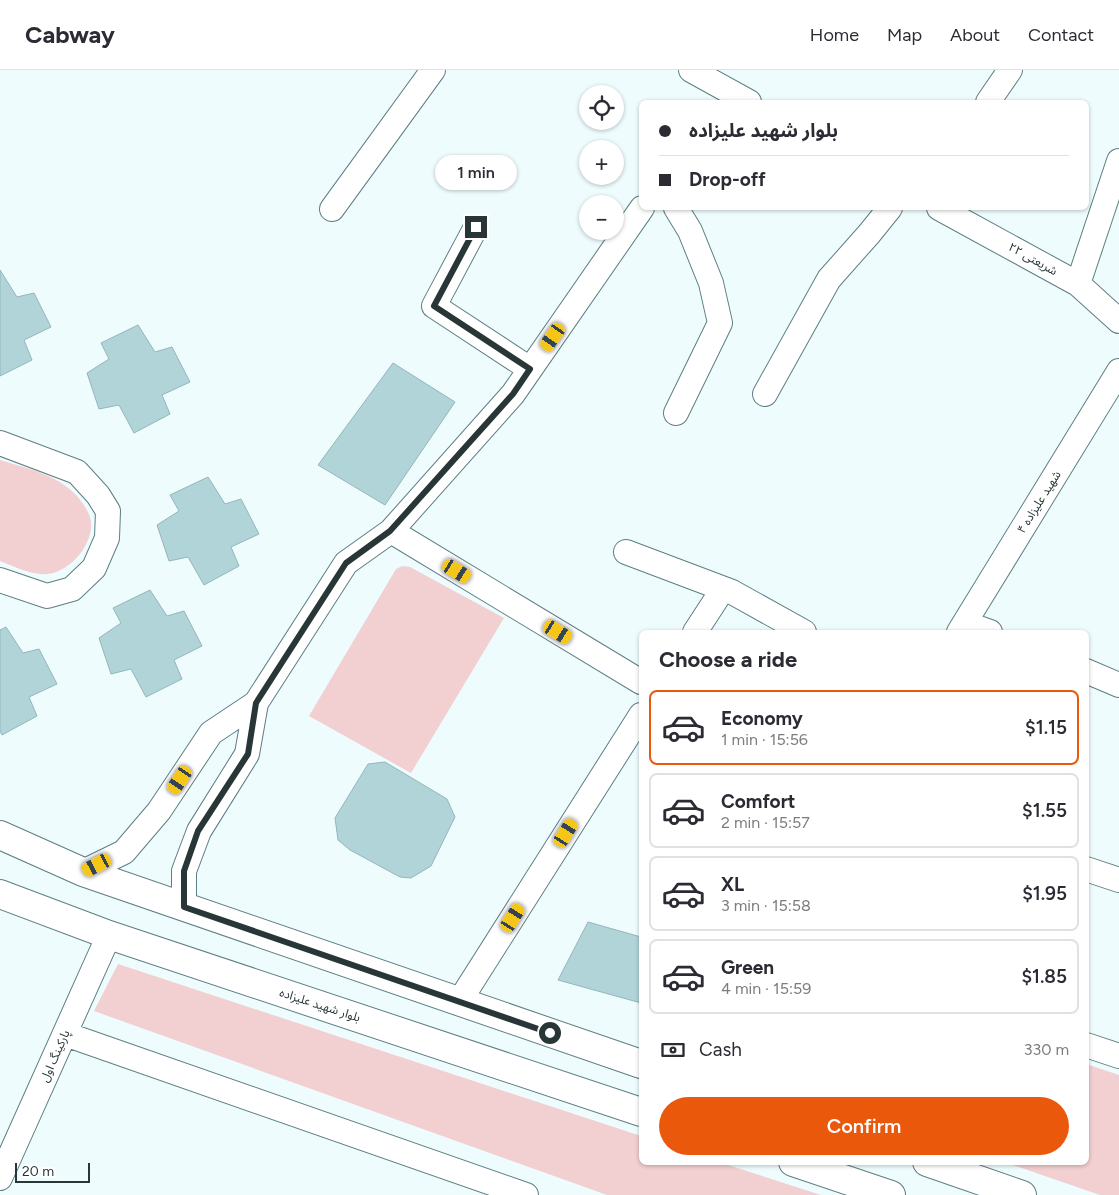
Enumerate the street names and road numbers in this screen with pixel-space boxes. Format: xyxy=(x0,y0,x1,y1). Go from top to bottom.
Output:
street label: شریعتی ۲۲ xyxy=(1006,240,1060,278)
street label: شهید علیزاده ۴ xyxy=(1014,468,1064,536)
street label: بلوار شهید علیزاده xyxy=(278,985,362,1025)
street label: پارکینگ اول xyxy=(37,1028,74,1085)

